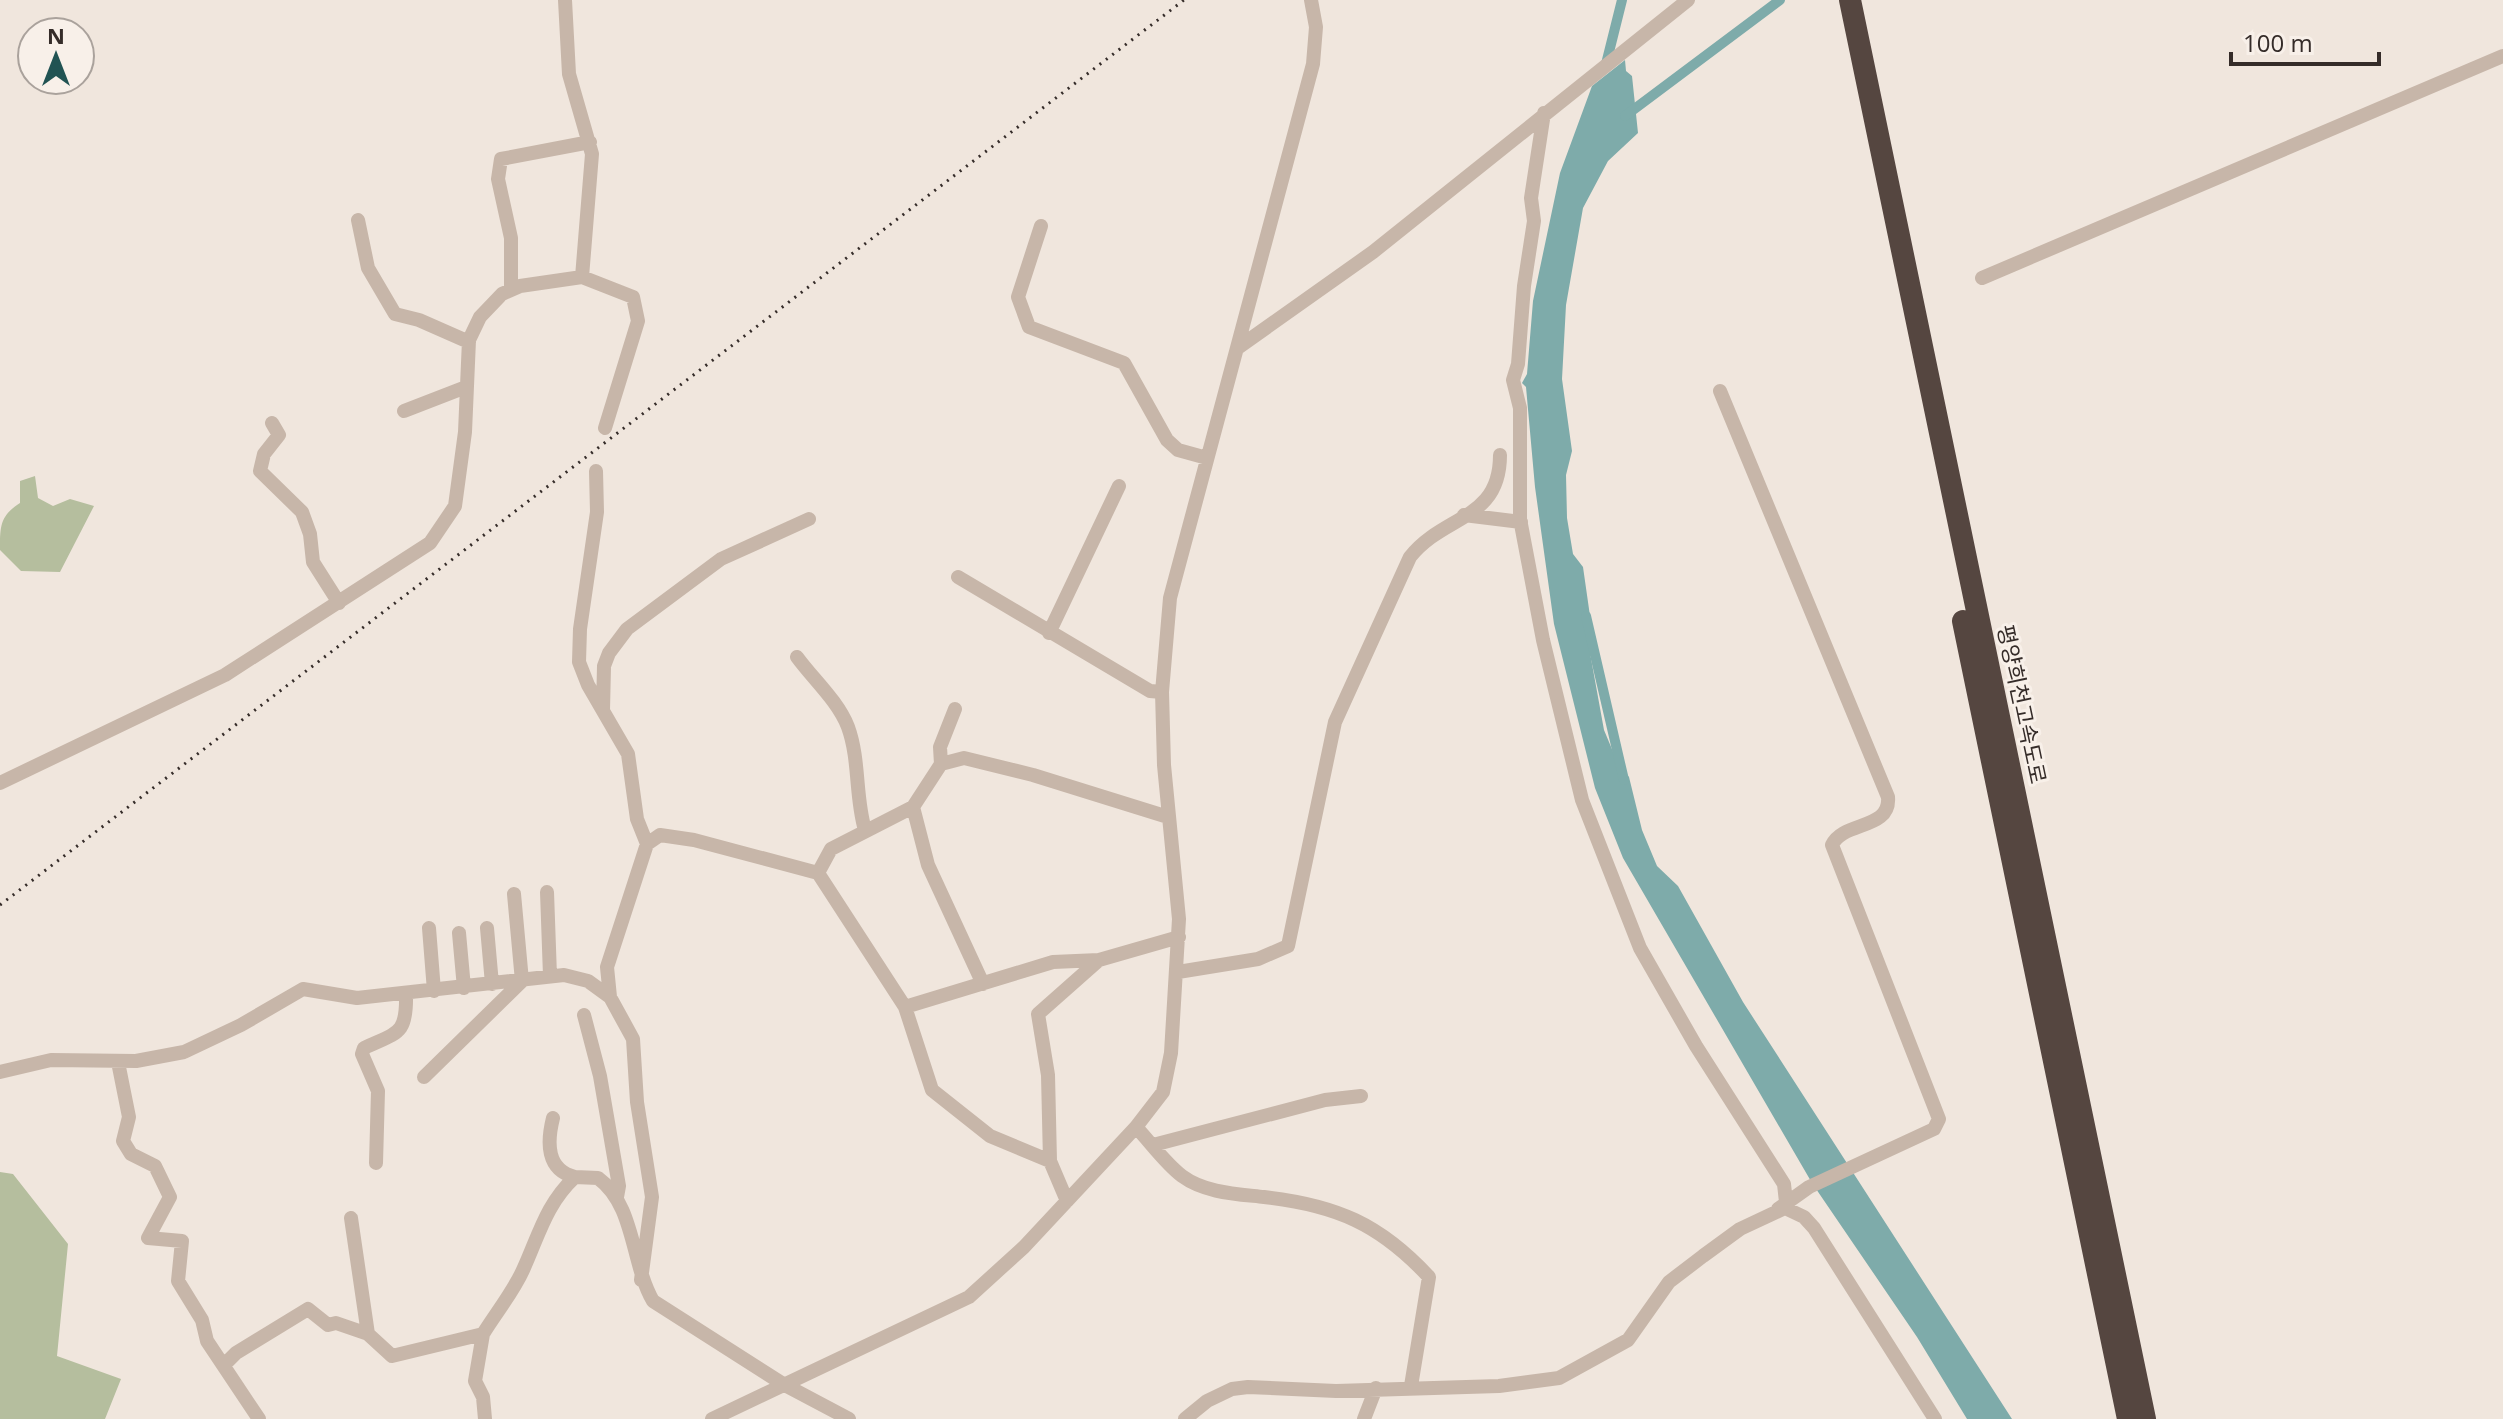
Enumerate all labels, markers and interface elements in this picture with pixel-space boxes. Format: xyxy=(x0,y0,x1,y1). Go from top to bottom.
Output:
north arrow xyxy=(16,16,96,96)
scale bar xyxy=(2231,16,2379,66)
text: N xyxy=(47,20,65,50)
text: 100 m xyxy=(2243,26,2313,59)
street label: 평양희천고속도로 xyxy=(1991,622,2055,786)

